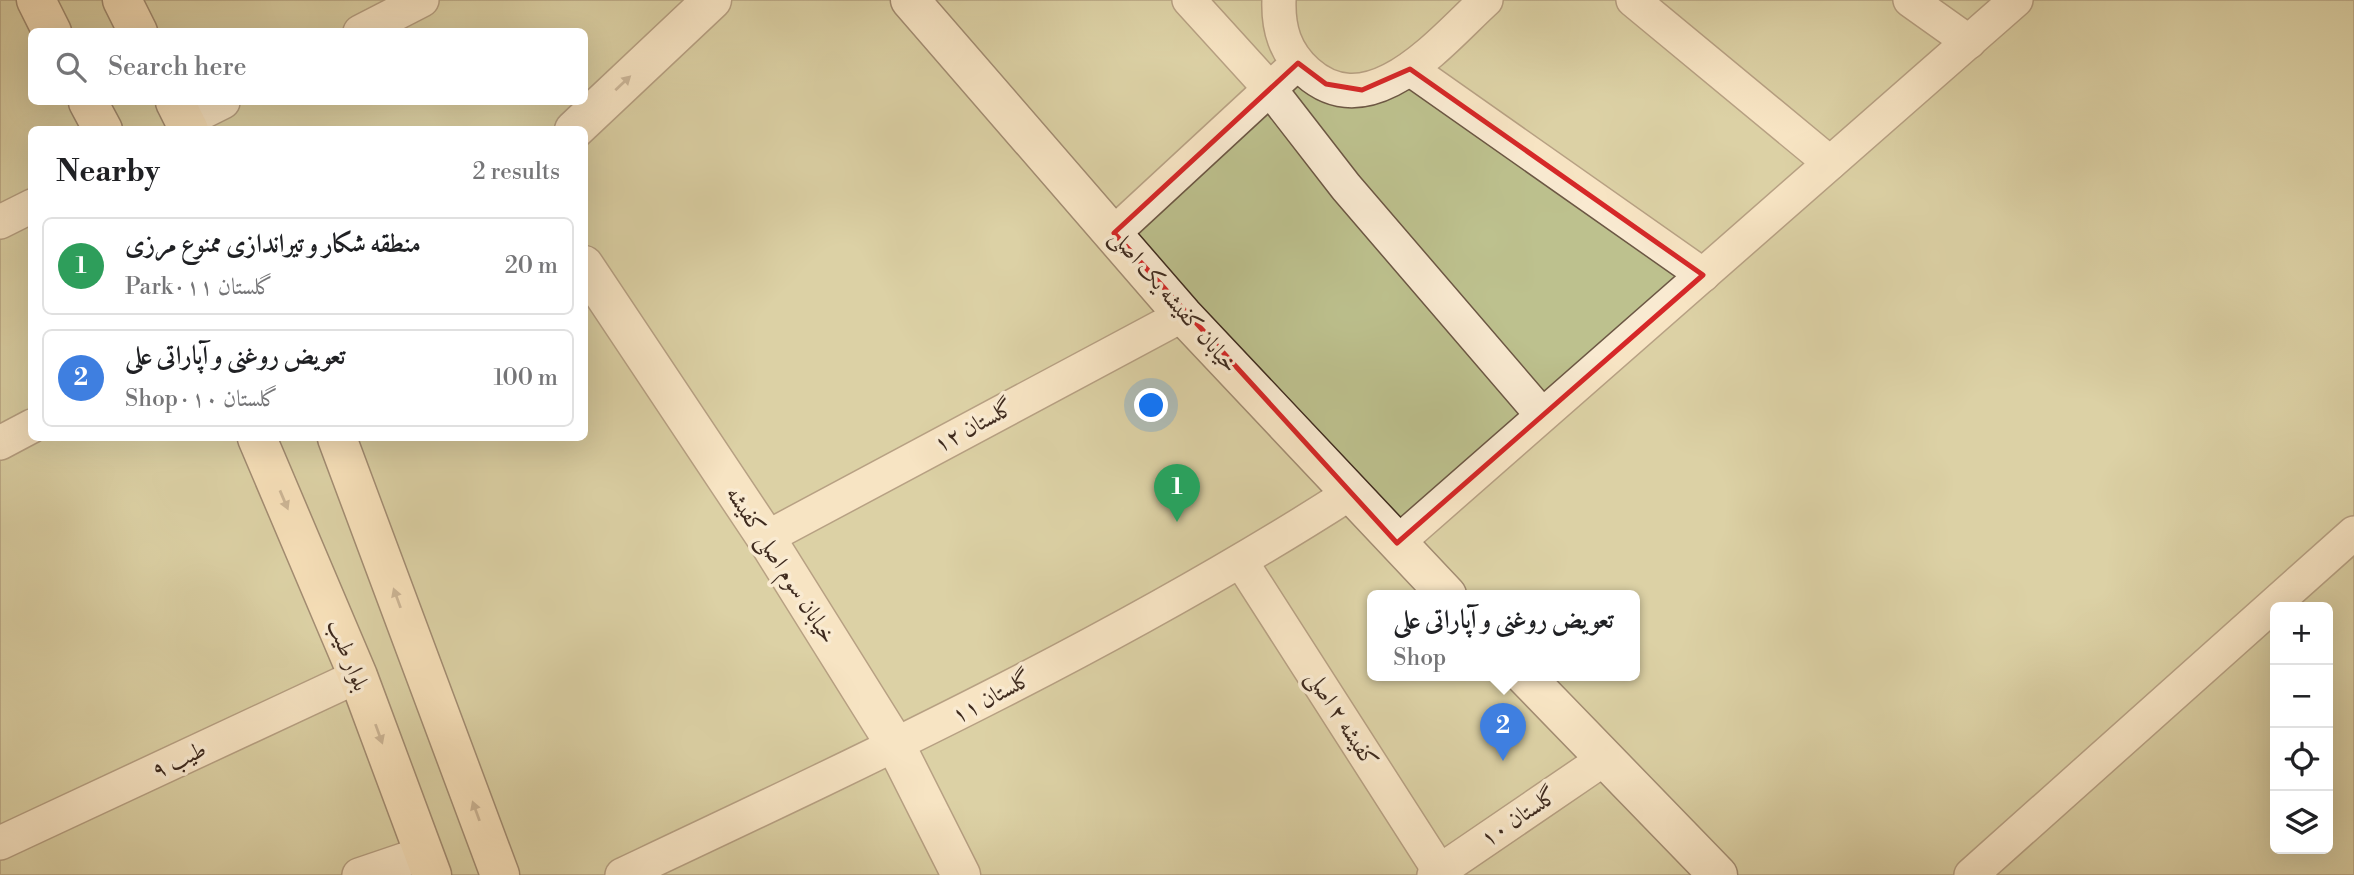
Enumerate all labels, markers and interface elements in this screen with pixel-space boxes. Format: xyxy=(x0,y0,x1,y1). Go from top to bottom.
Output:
search box xyxy=(28,28,588,105)
icon: search xyxy=(52,48,90,86)
text: Search here xyxy=(108,51,247,83)
one-way arrow xyxy=(614,75,631,91)
text: Nearby xyxy=(56,153,160,191)
text: 2 results xyxy=(473,158,560,186)
street label: خیابان کفیشه یک اصلی xyxy=(1102,224,1244,380)
text: منطقه شکار و تیراندازی ممنوع مرزی xyxy=(125,228,421,260)
text: 1 xyxy=(75,252,87,280)
text: 20 m xyxy=(505,252,558,280)
text: Park · گلستان ۱۱ xyxy=(125,273,273,301)
text: تعویض روغنی و آپاراتی علی xyxy=(125,340,345,372)
text: 2 xyxy=(74,364,88,392)
text: 100 m xyxy=(493,364,558,392)
text: Shop · گلستان ۱۰ xyxy=(125,385,278,413)
your location xyxy=(1134,388,1168,422)
street label: گلستان ۱۲ xyxy=(929,392,1019,459)
pin: 1 xyxy=(1154,464,1200,522)
street label: خیابان سوم اصلی کفیشه xyxy=(716,481,842,652)
one-way arrow xyxy=(279,490,290,511)
one-way arrow xyxy=(391,587,402,608)
popup xyxy=(1367,590,1640,681)
map controls xyxy=(2270,602,2333,854)
button: + xyxy=(2270,602,2333,665)
text: تعویض روغنی و آپاراتی علی xyxy=(1393,604,1614,636)
street label: بلوار طیب xyxy=(320,615,375,696)
text: Shop xyxy=(1393,644,1446,672)
street label: گلستان ۱۱ xyxy=(947,663,1037,730)
street label: کفیشه ۲ اصلی xyxy=(1298,665,1384,775)
button: − xyxy=(2270,665,2333,728)
pin: 2 xyxy=(1480,703,1526,761)
one-way arrow xyxy=(374,723,385,744)
button: locate xyxy=(2270,728,2333,791)
street label: طیب ۹ xyxy=(147,735,211,786)
street label: گلستان ۱۰ xyxy=(1475,780,1563,853)
button: layers xyxy=(2270,791,2333,854)
one-way arrow xyxy=(470,801,481,822)

